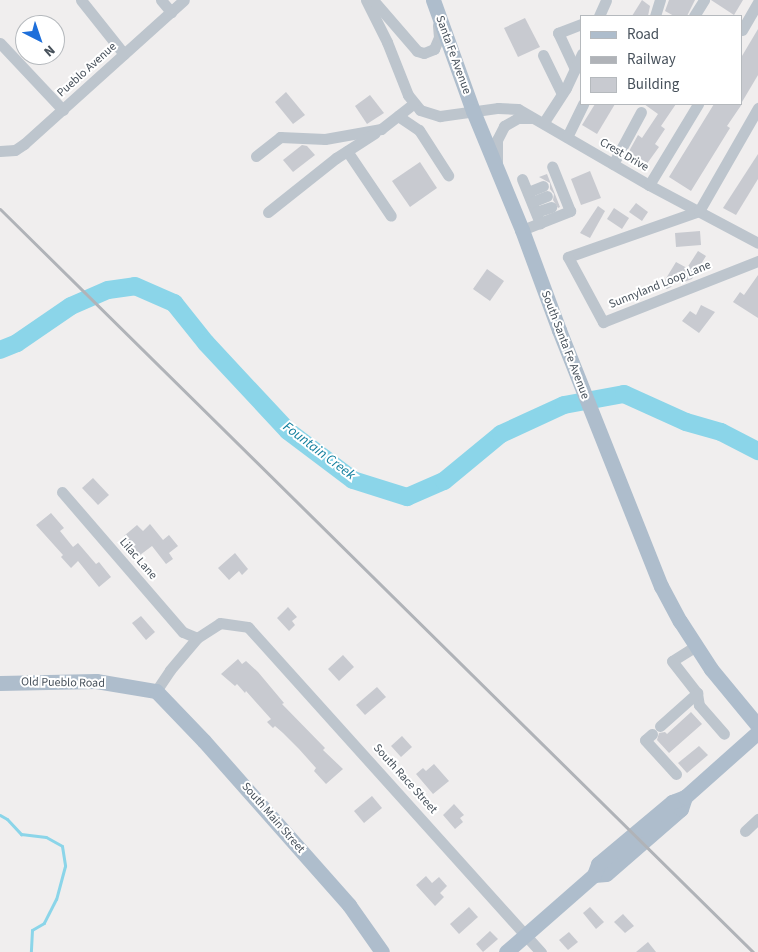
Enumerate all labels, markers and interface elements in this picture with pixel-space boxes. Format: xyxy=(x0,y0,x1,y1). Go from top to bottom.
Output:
street label: Santa Fe Avenue xyxy=(432,14,474,96)
north arrow xyxy=(15,15,65,65)
legend xyxy=(580,15,743,105)
text: Road xyxy=(627,24,659,45)
text: N xyxy=(39,40,59,61)
street label: Pueblo Avenue xyxy=(54,40,120,100)
text: Railway xyxy=(627,49,676,70)
text: Building xyxy=(627,74,679,95)
street label: Crest Drive xyxy=(597,135,651,175)
street label: Sunnyland Loop Lane xyxy=(607,258,713,312)
street label: South Santa Fe Avenue xyxy=(538,289,592,401)
water label: Fountain Creek xyxy=(280,418,358,484)
street label: Lilac Lane xyxy=(116,535,160,583)
street label: Old Pueblo Road xyxy=(21,675,105,691)
street label: South Race Street xyxy=(370,741,440,817)
street label: South Main Street xyxy=(238,780,308,856)

